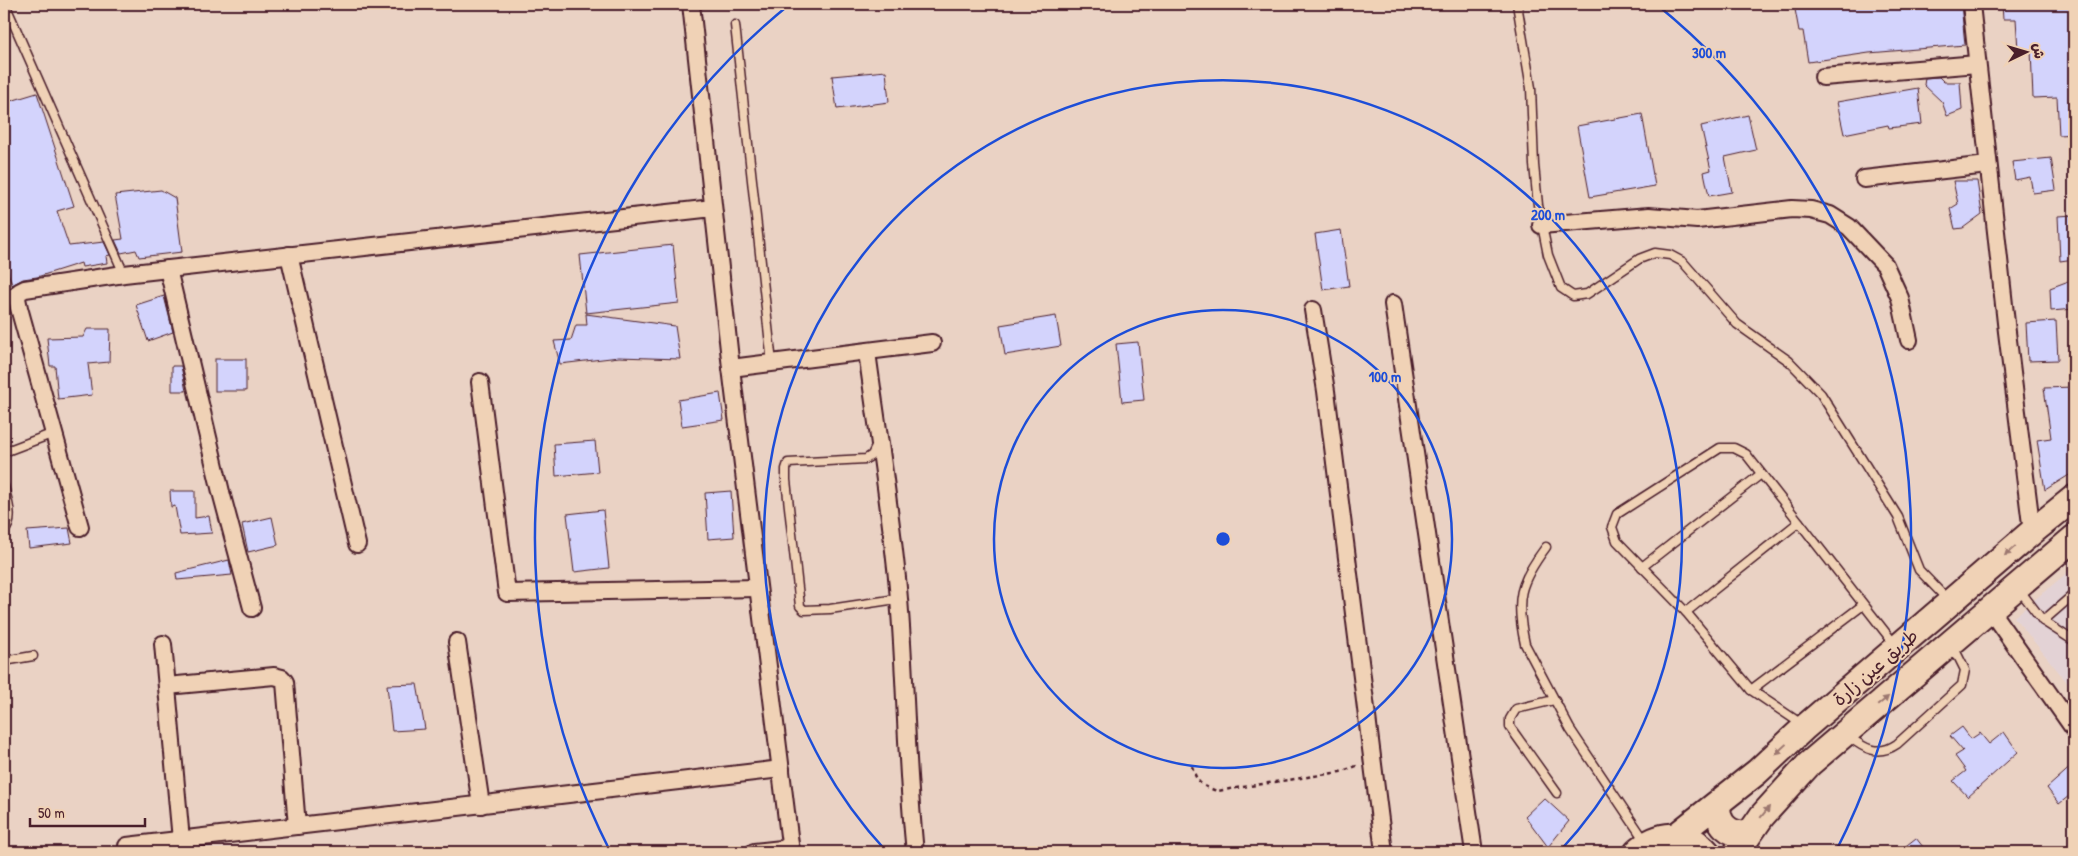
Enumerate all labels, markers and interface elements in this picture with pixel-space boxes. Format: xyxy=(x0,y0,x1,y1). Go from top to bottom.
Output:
north arrow xyxy=(2000,28,2050,78)
text: 300 m xyxy=(1692,42,1726,63)
text: ش xyxy=(2029,42,2050,59)
text: 200 m xyxy=(1531,204,1565,225)
text: 100 m xyxy=(1369,366,1401,387)
centre of rings xyxy=(1214,530,1232,548)
one-way arrow xyxy=(2004,545,2016,557)
street label: طريق عين زارة xyxy=(1826,622,1924,712)
one-way arrow xyxy=(1876,695,1888,707)
one-way arrow xyxy=(1776,743,1788,755)
scale bar xyxy=(30,796,145,828)
text: 50 m xyxy=(38,802,65,823)
one-way arrow xyxy=(1759,806,1770,819)

